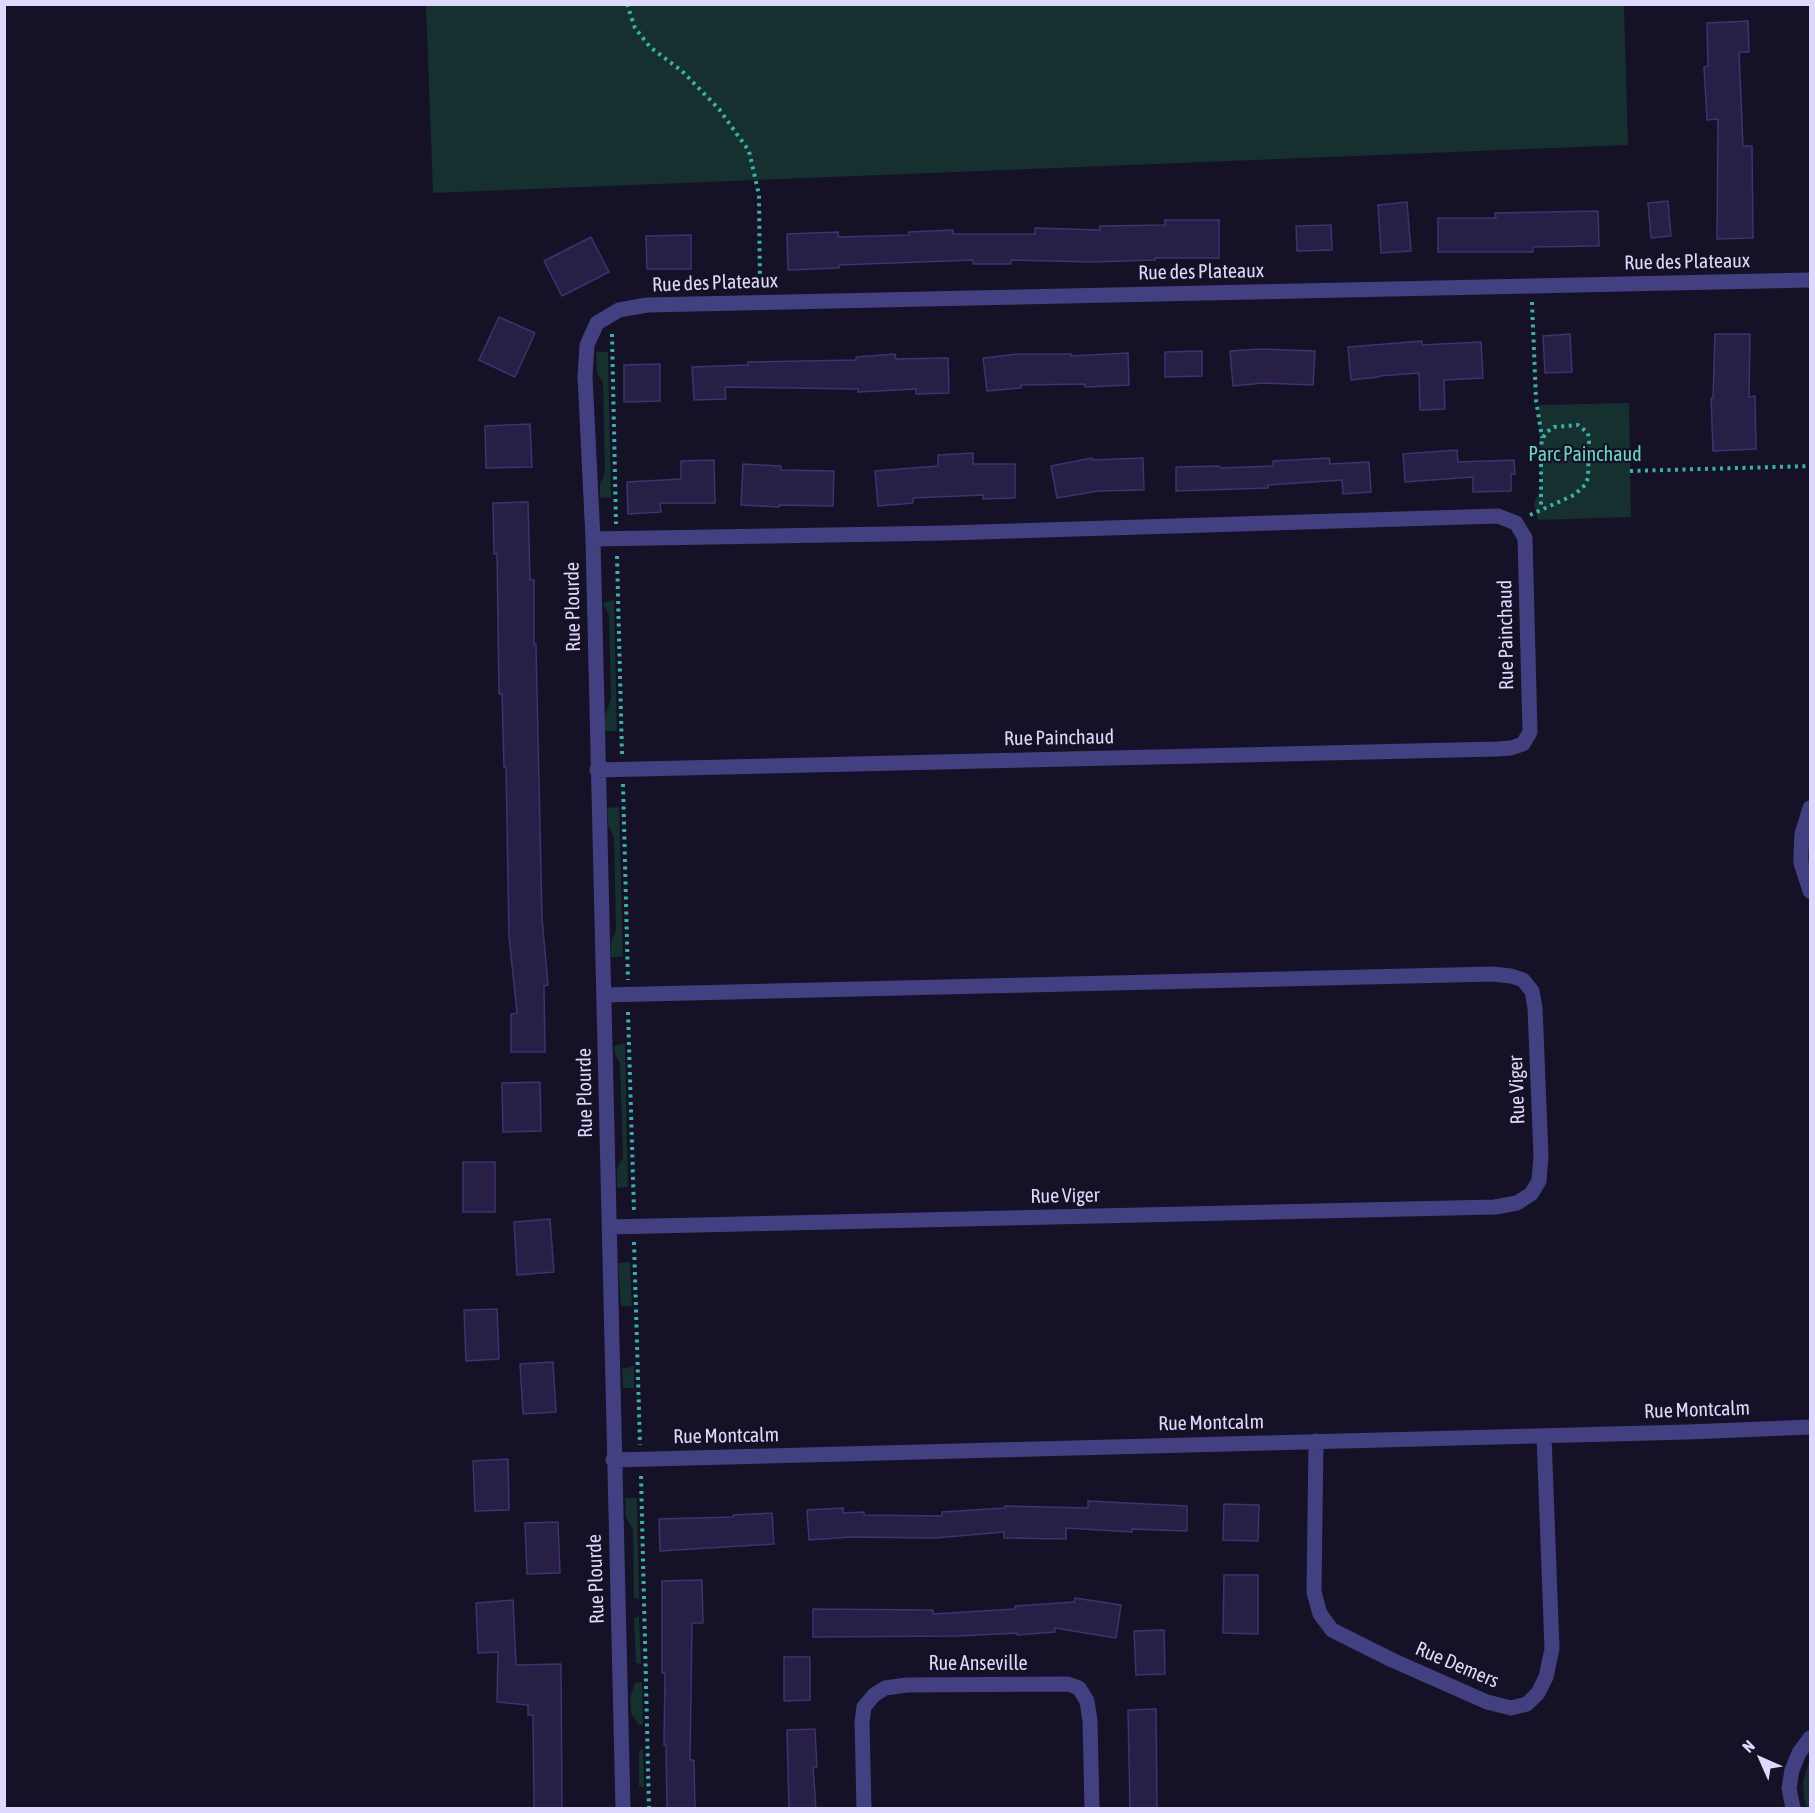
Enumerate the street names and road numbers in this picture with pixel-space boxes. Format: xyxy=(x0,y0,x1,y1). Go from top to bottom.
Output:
street label: Rue des Plateaux xyxy=(1624,249,1750,275)
street label: Rue des Plateaux xyxy=(1138,259,1264,285)
street label: Rue des Plateaux xyxy=(652,269,778,297)
street label: Rue Plourde xyxy=(560,562,586,652)
street label: Rue Painchaud xyxy=(1493,580,1519,690)
street label: Rue Painchaud xyxy=(1004,725,1114,751)
street label: Rue Plourde xyxy=(572,1048,598,1138)
street label: Rue Viger xyxy=(1504,1055,1530,1125)
street label: Rue Viger xyxy=(1030,1183,1100,1209)
street label: Rue Montcalm xyxy=(1644,1396,1750,1424)
street label: Rue Montcalm xyxy=(1158,1410,1264,1436)
street label: Rue Montcalm xyxy=(673,1423,779,1449)
street label: Rue Plourde xyxy=(582,1534,610,1624)
street label: Rue Demers xyxy=(1412,1637,1502,1693)
street label: Rue Anseville xyxy=(928,1652,1028,1676)

